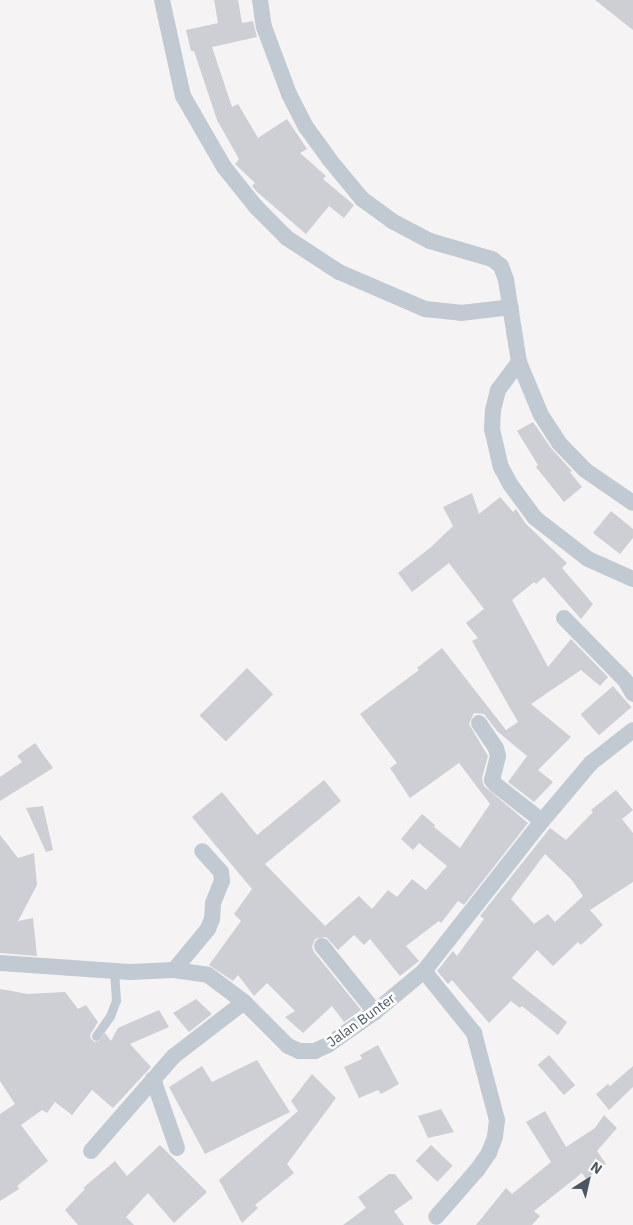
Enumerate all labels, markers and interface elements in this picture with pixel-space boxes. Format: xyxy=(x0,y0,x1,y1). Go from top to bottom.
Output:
street label: Jalan Bunter xyxy=(324,990,398,1050)
north arrow xyxy=(563,1155,613,1205)
text: N xyxy=(587,1157,606,1178)

